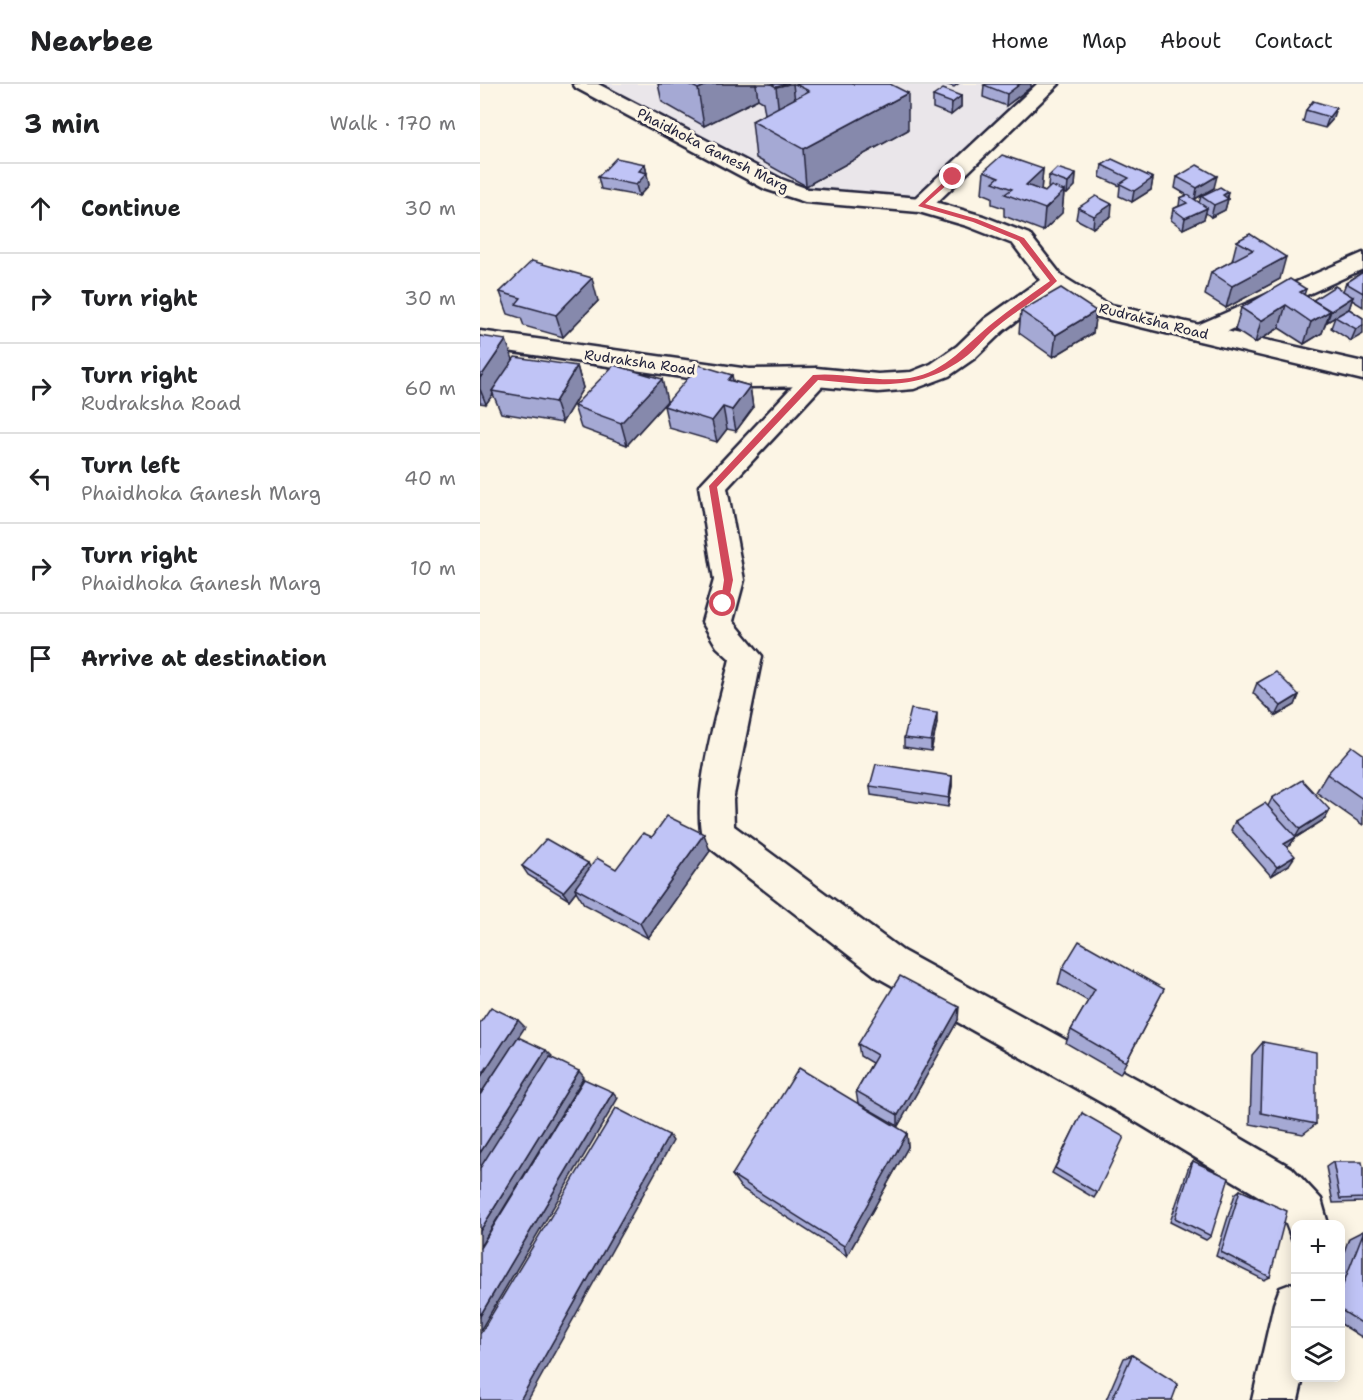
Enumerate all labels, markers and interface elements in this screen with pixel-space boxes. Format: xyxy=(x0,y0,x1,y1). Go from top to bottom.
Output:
text: Nearbee xyxy=(30,22,153,60)
text: Home xyxy=(991,27,1049,55)
text: Map xyxy=(1082,27,1127,55)
text: About xyxy=(1160,27,1221,55)
text: Contact xyxy=(1254,27,1333,55)
street label: Phaidhoka Ganesh Marg xyxy=(634,104,792,196)
text: 3 min xyxy=(24,106,100,141)
text: Walk · 170 m xyxy=(330,110,456,136)
route end xyxy=(939,163,965,189)
icon: ahead xyxy=(24,192,57,225)
text: Continue xyxy=(81,194,181,223)
text: 30 m xyxy=(404,195,456,221)
icon: right xyxy=(24,282,57,315)
text: Turn right xyxy=(81,284,198,313)
text: 30 m xyxy=(404,285,456,311)
street label: Rudraksha Road xyxy=(1097,299,1211,343)
street label: Rudraksha Road xyxy=(583,345,697,379)
text: Turn right xyxy=(81,361,198,390)
icon: right xyxy=(24,372,57,405)
text: 60 m xyxy=(404,375,456,401)
text: Rudraksha Road xyxy=(81,390,241,416)
text: Turn left xyxy=(81,451,180,480)
icon: left xyxy=(24,462,57,495)
text: 40 m xyxy=(404,465,456,491)
text: Phaidhoka Ganesh Marg xyxy=(81,480,321,506)
text: Turn right xyxy=(81,541,198,570)
icon: right xyxy=(24,552,57,585)
text: 10 m xyxy=(410,555,456,581)
text: Phaidhoka Ganesh Marg xyxy=(81,570,321,596)
route start xyxy=(709,590,735,616)
icon: arrive xyxy=(24,642,57,675)
text: Arrive at destination xyxy=(81,644,327,673)
map controls xyxy=(1291,1220,1345,1382)
button: + xyxy=(1291,1220,1345,1274)
button: − xyxy=(1291,1274,1345,1328)
button: layers xyxy=(1291,1328,1345,1382)

